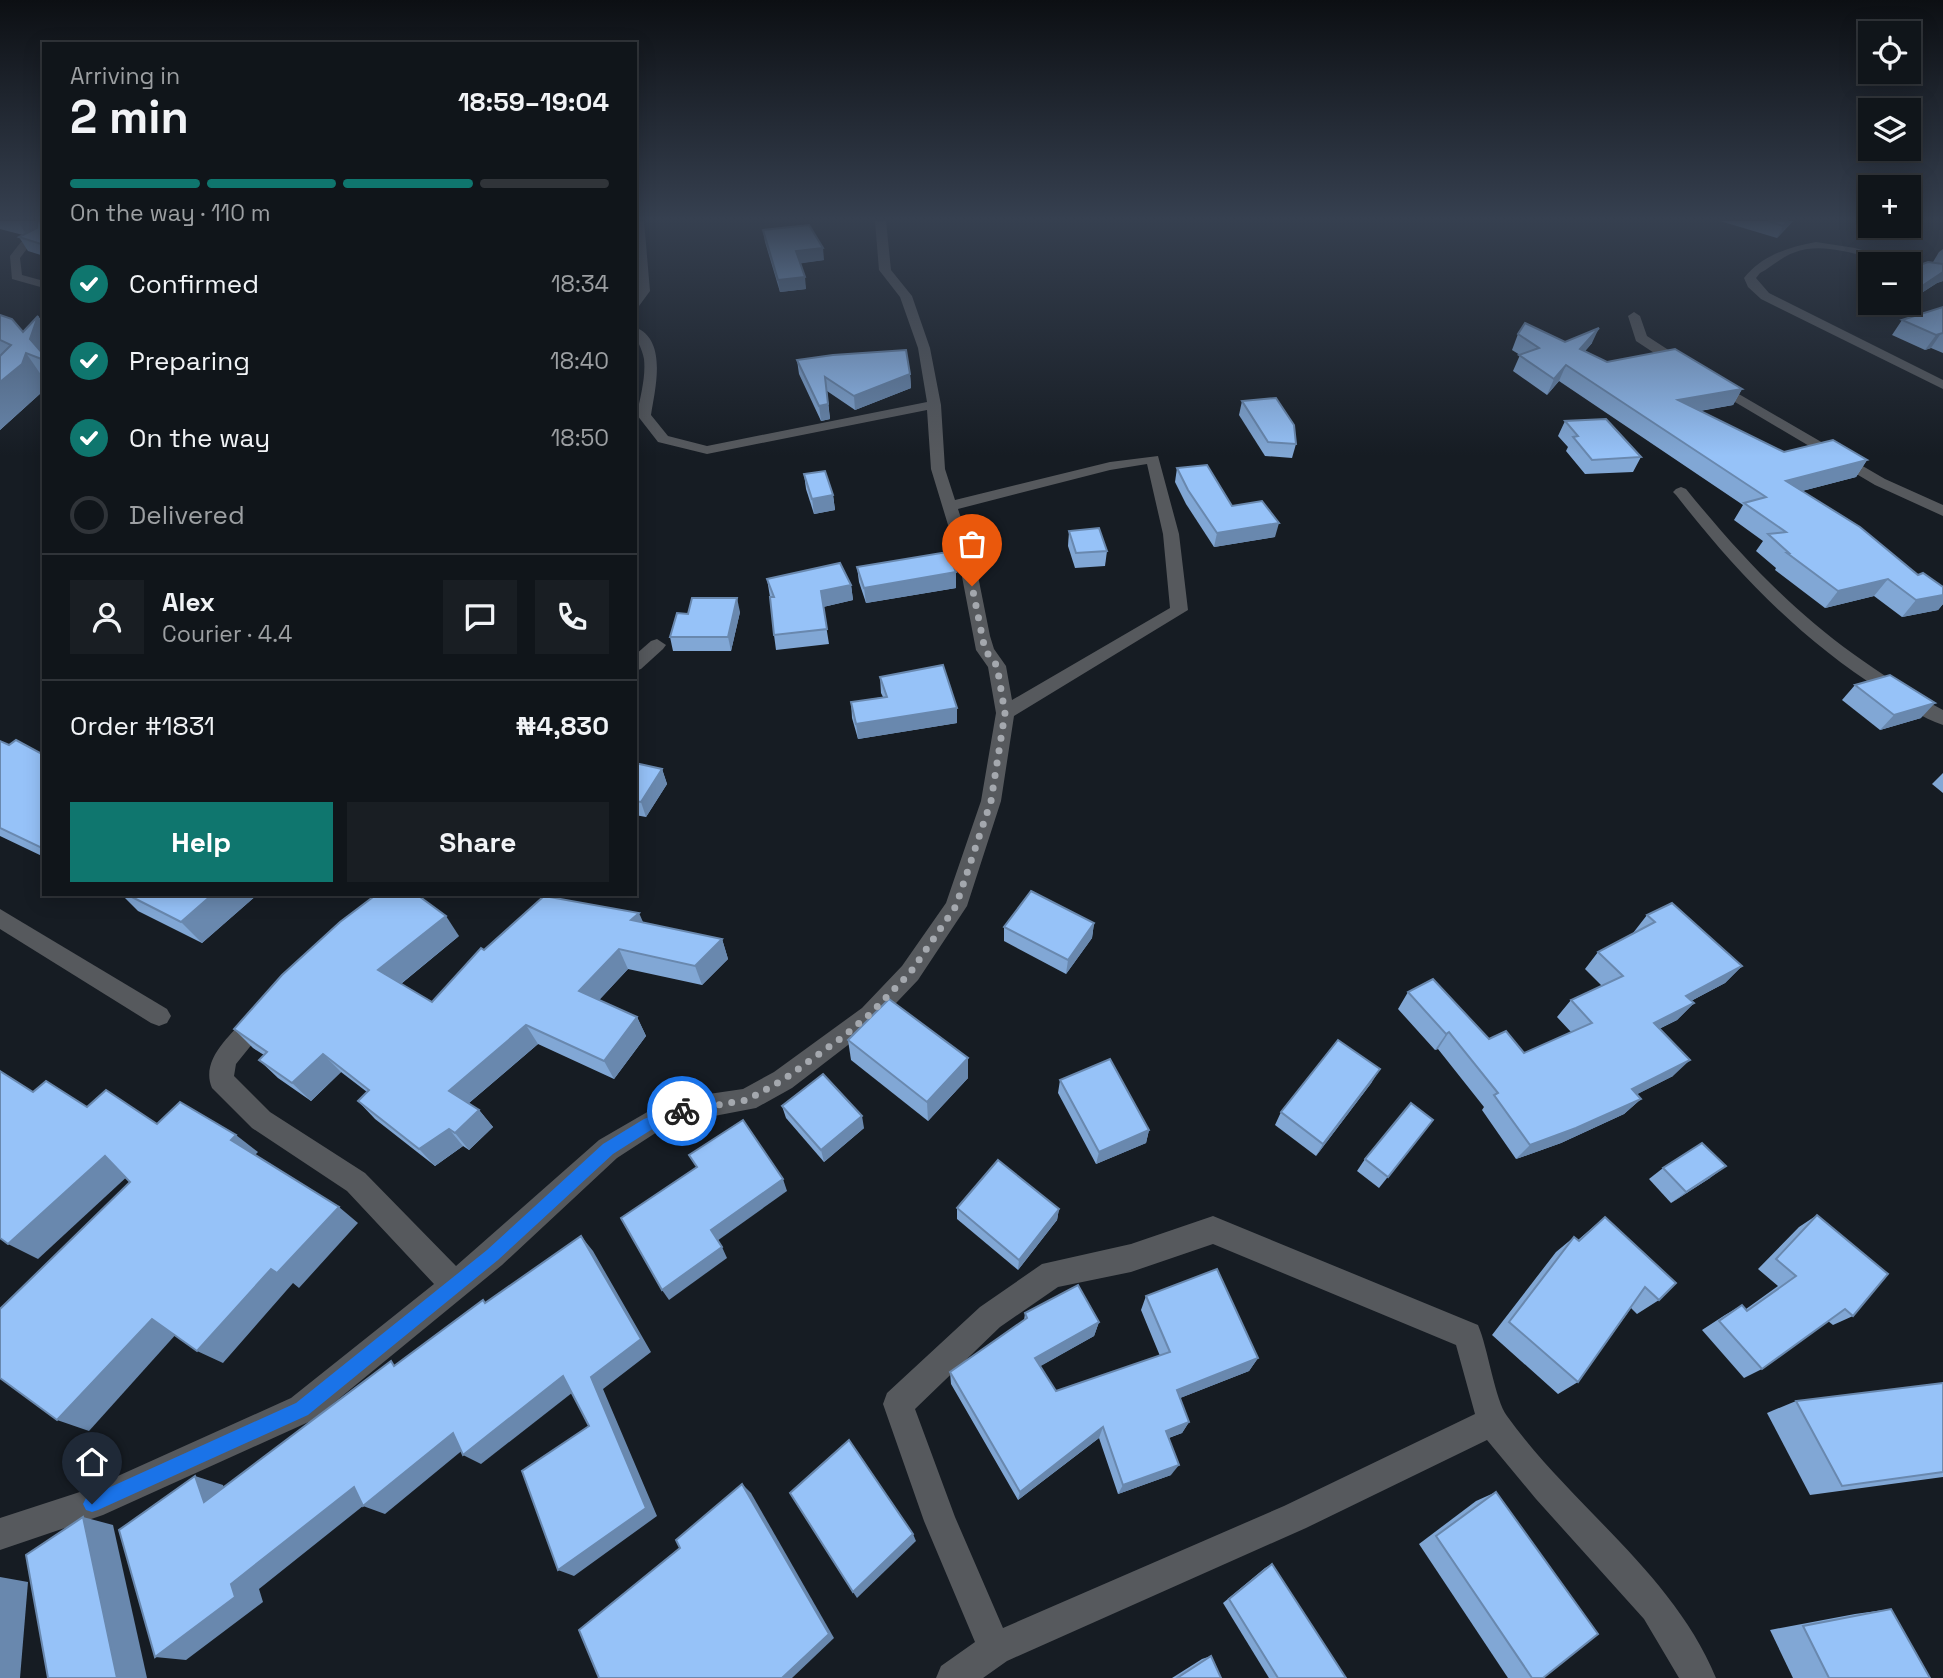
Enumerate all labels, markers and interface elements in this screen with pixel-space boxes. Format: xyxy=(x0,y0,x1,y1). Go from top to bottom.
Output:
map controls xyxy=(1858,21,1921,315)
button: locate xyxy=(1858,21,1921,84)
text: Arriving in xyxy=(70,61,180,91)
text: 18:59–19:04 xyxy=(458,85,609,119)
text: 2 min xyxy=(70,88,189,146)
button: layers xyxy=(1858,98,1921,161)
button: + xyxy=(1858,175,1921,238)
text: On the way · 110 m xyxy=(70,198,271,228)
button: − xyxy=(1858,252,1921,315)
icon: check xyxy=(70,265,108,303)
text: Confirmed xyxy=(129,267,259,301)
text: 18:34 xyxy=(551,269,609,299)
icon: check xyxy=(70,342,108,380)
text: Preparing xyxy=(129,344,250,378)
text: 18:40 xyxy=(550,346,609,376)
icon: check xyxy=(70,419,108,457)
text: On the way xyxy=(129,421,270,455)
text: 18:50 xyxy=(551,423,609,453)
text: Delivered xyxy=(129,498,245,532)
pin xyxy=(942,514,1002,586)
icon: bag xyxy=(953,525,991,563)
button: person xyxy=(70,580,144,654)
button: chat xyxy=(443,580,517,654)
button: phone xyxy=(535,580,609,654)
text: Alex xyxy=(162,585,215,619)
text: Courier · 4.4 xyxy=(162,619,292,649)
text: Order #1831 xyxy=(70,709,215,743)
text: ₦4,830 xyxy=(516,709,609,743)
button: Help xyxy=(70,802,333,882)
button: Share xyxy=(347,802,609,882)
courier xyxy=(647,1076,717,1146)
icon: bike xyxy=(663,1092,701,1130)
pin xyxy=(62,1432,122,1504)
icon: home xyxy=(73,1443,111,1481)

